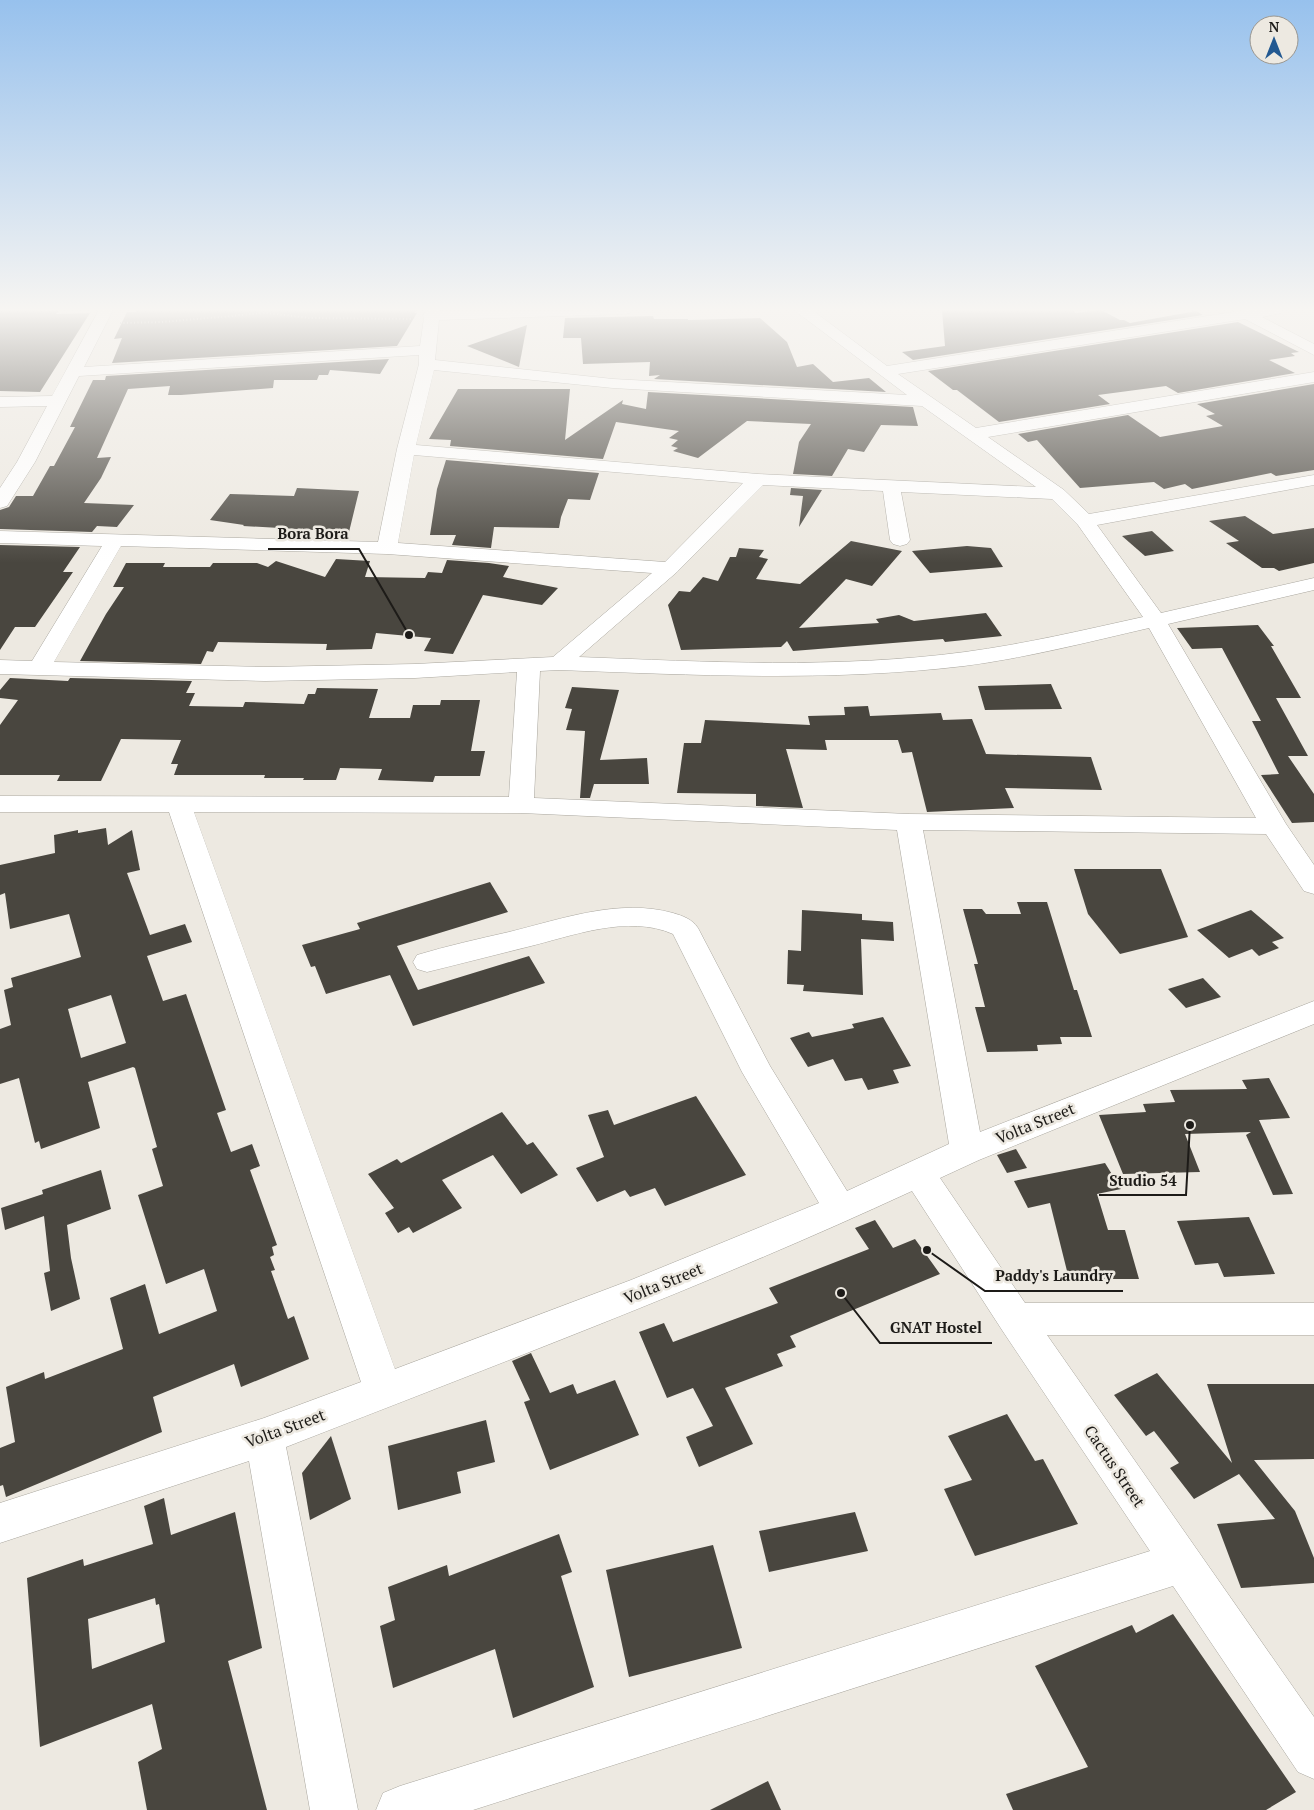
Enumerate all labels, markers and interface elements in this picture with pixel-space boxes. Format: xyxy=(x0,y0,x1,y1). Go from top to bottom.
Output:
north arrow xyxy=(1249,15,1299,65)
text: N xyxy=(1269,17,1280,36)
callout: Bora Bora xyxy=(268,519,359,549)
text: Bora Bora xyxy=(278,523,349,543)
street label: Volta Street xyxy=(992,1097,1078,1149)
callout: Studio 54 xyxy=(1099,1165,1186,1195)
text: Studio 54 xyxy=(1109,1170,1177,1190)
street label: Volta Street xyxy=(620,1257,706,1309)
callout: Paddy's Laundry xyxy=(985,1261,1123,1291)
text: Paddy's Laundry xyxy=(995,1265,1114,1285)
callout: GNAT Hostel xyxy=(880,1313,992,1343)
text: GNAT Hostel xyxy=(890,1317,982,1337)
street label: Volta Street xyxy=(242,1403,328,1453)
street label: Cactus Street xyxy=(1079,1421,1151,1511)

